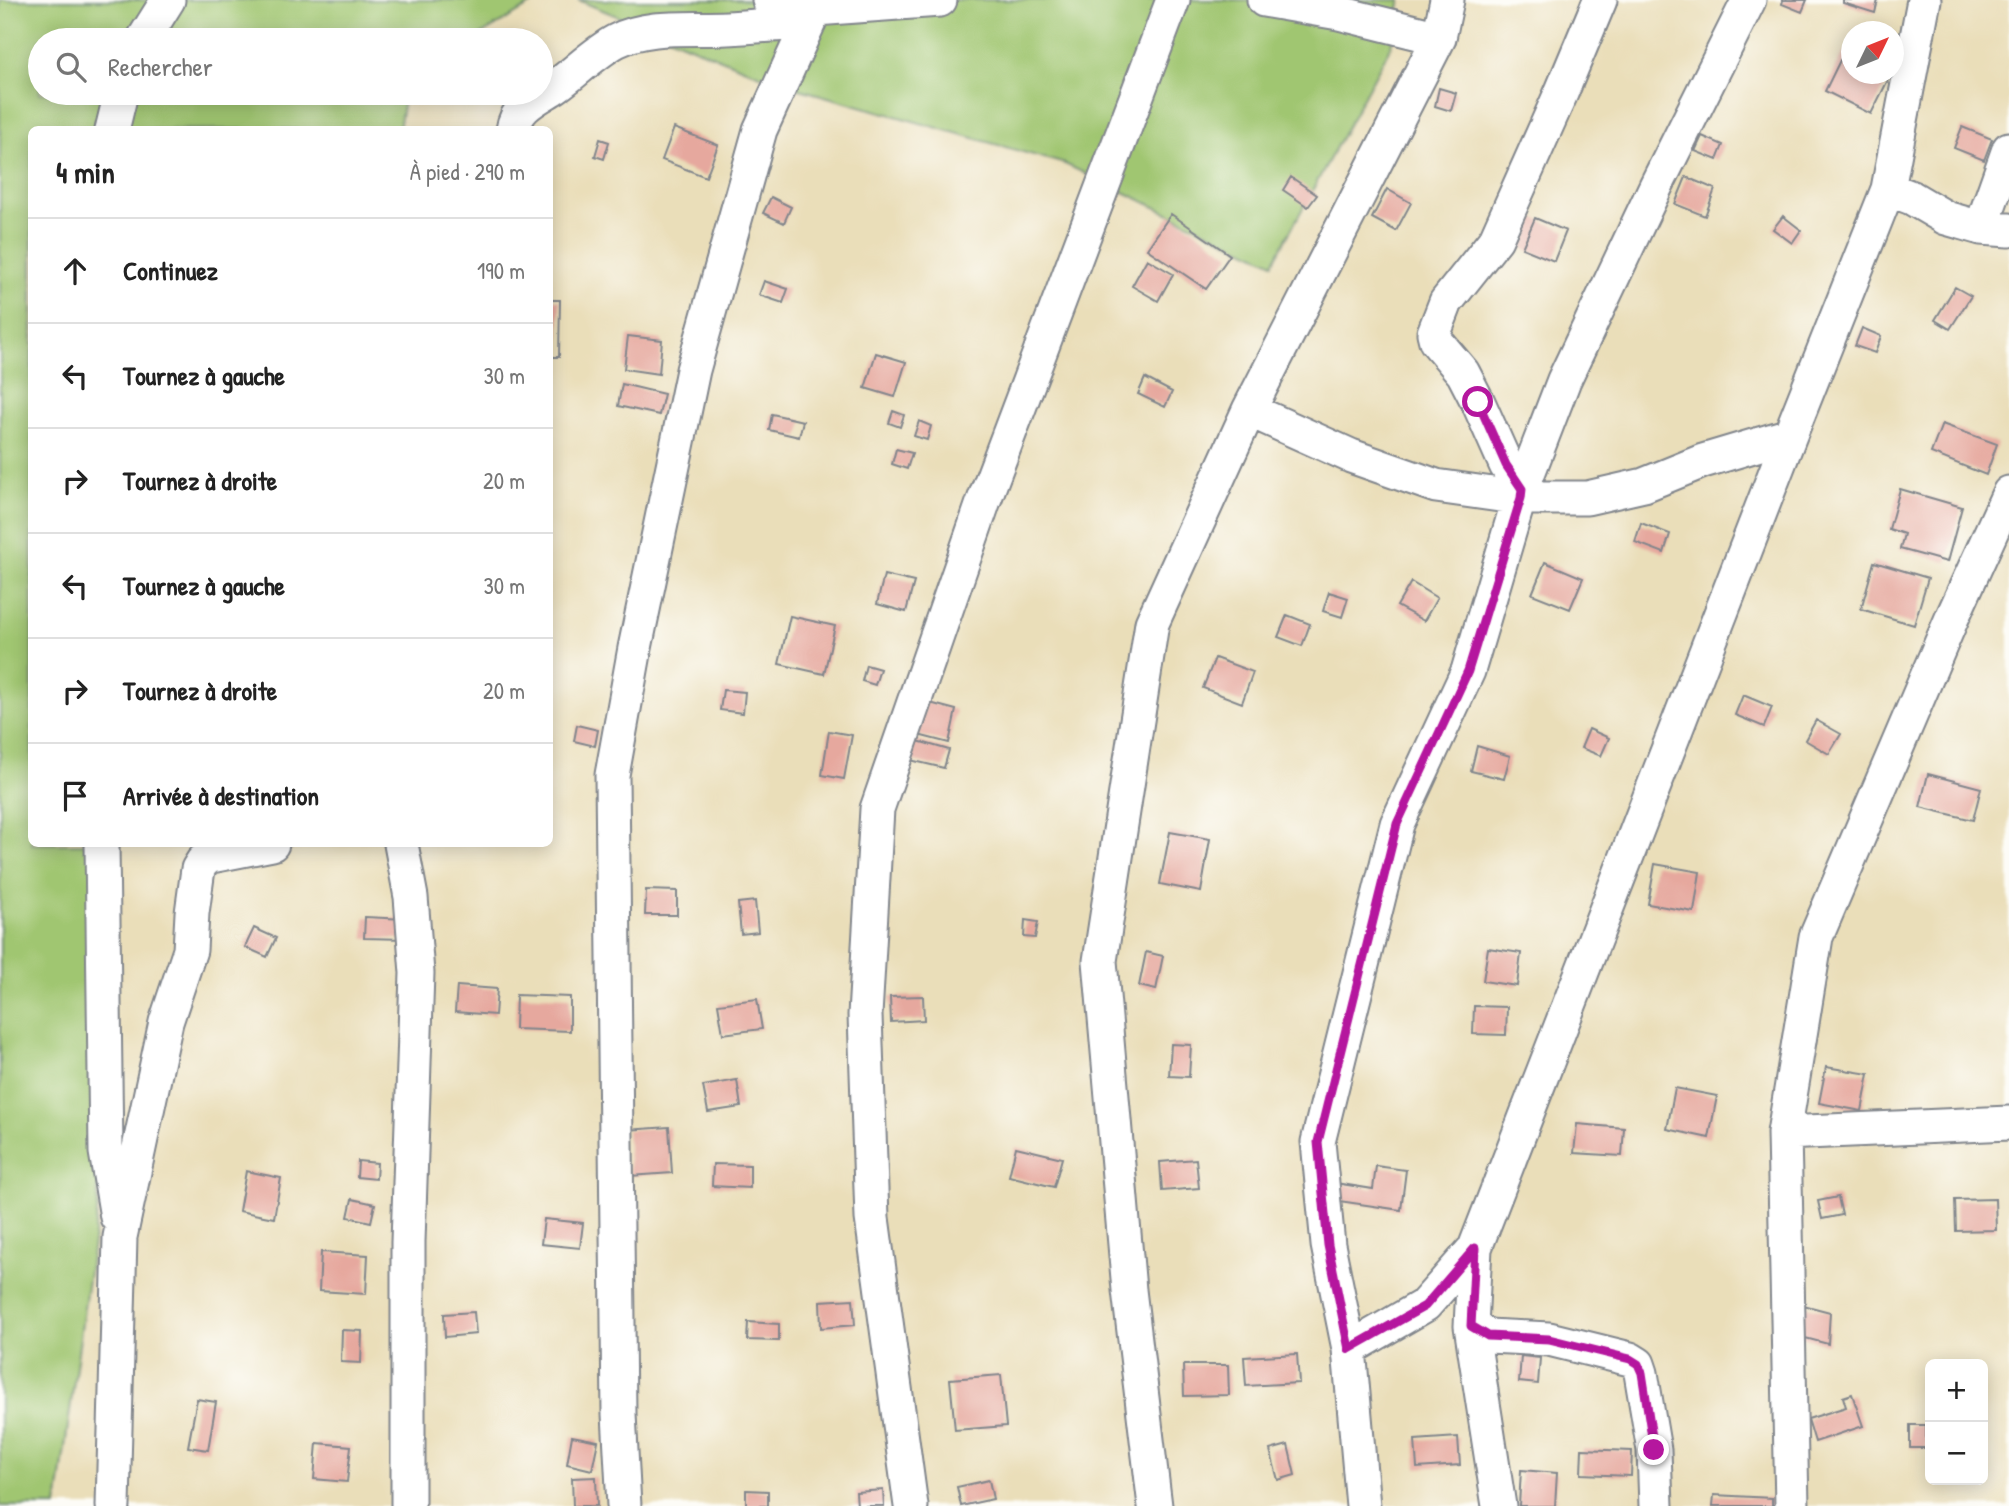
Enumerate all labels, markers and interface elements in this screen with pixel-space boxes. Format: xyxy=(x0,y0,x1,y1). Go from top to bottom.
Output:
north arrow xyxy=(1841,21,1904,84)
search box xyxy=(28,28,553,105)
icon: search xyxy=(52,48,90,86)
text: Rechercher xyxy=(108,49,213,84)
text: 4 min xyxy=(56,152,115,192)
text: À pied · 290 m xyxy=(410,156,525,187)
icon: ahead xyxy=(56,252,94,290)
text: Continuez xyxy=(123,253,218,288)
text: 190 m xyxy=(477,255,525,286)
icon: left xyxy=(56,357,94,395)
text: Tournez à gauche xyxy=(123,358,285,393)
text: 30 m xyxy=(483,360,525,391)
route start xyxy=(1462,386,1493,417)
icon: right xyxy=(56,462,94,500)
text: Tournez à droite xyxy=(123,463,277,498)
text: 20 m xyxy=(483,465,525,496)
icon: left xyxy=(56,567,94,605)
text: Tournez à gauche xyxy=(123,568,285,603)
text: 30 m xyxy=(483,570,525,601)
icon: right xyxy=(56,672,94,710)
text: Tournez à droite xyxy=(123,673,277,708)
text: 20 m xyxy=(483,675,525,706)
icon: arrive xyxy=(56,777,94,815)
text: Arrivée à destination xyxy=(123,778,319,813)
map controls xyxy=(1925,1359,1988,1485)
button: + xyxy=(1925,1359,1988,1422)
button: − xyxy=(1925,1422,1988,1485)
route end xyxy=(1638,1434,1669,1465)

